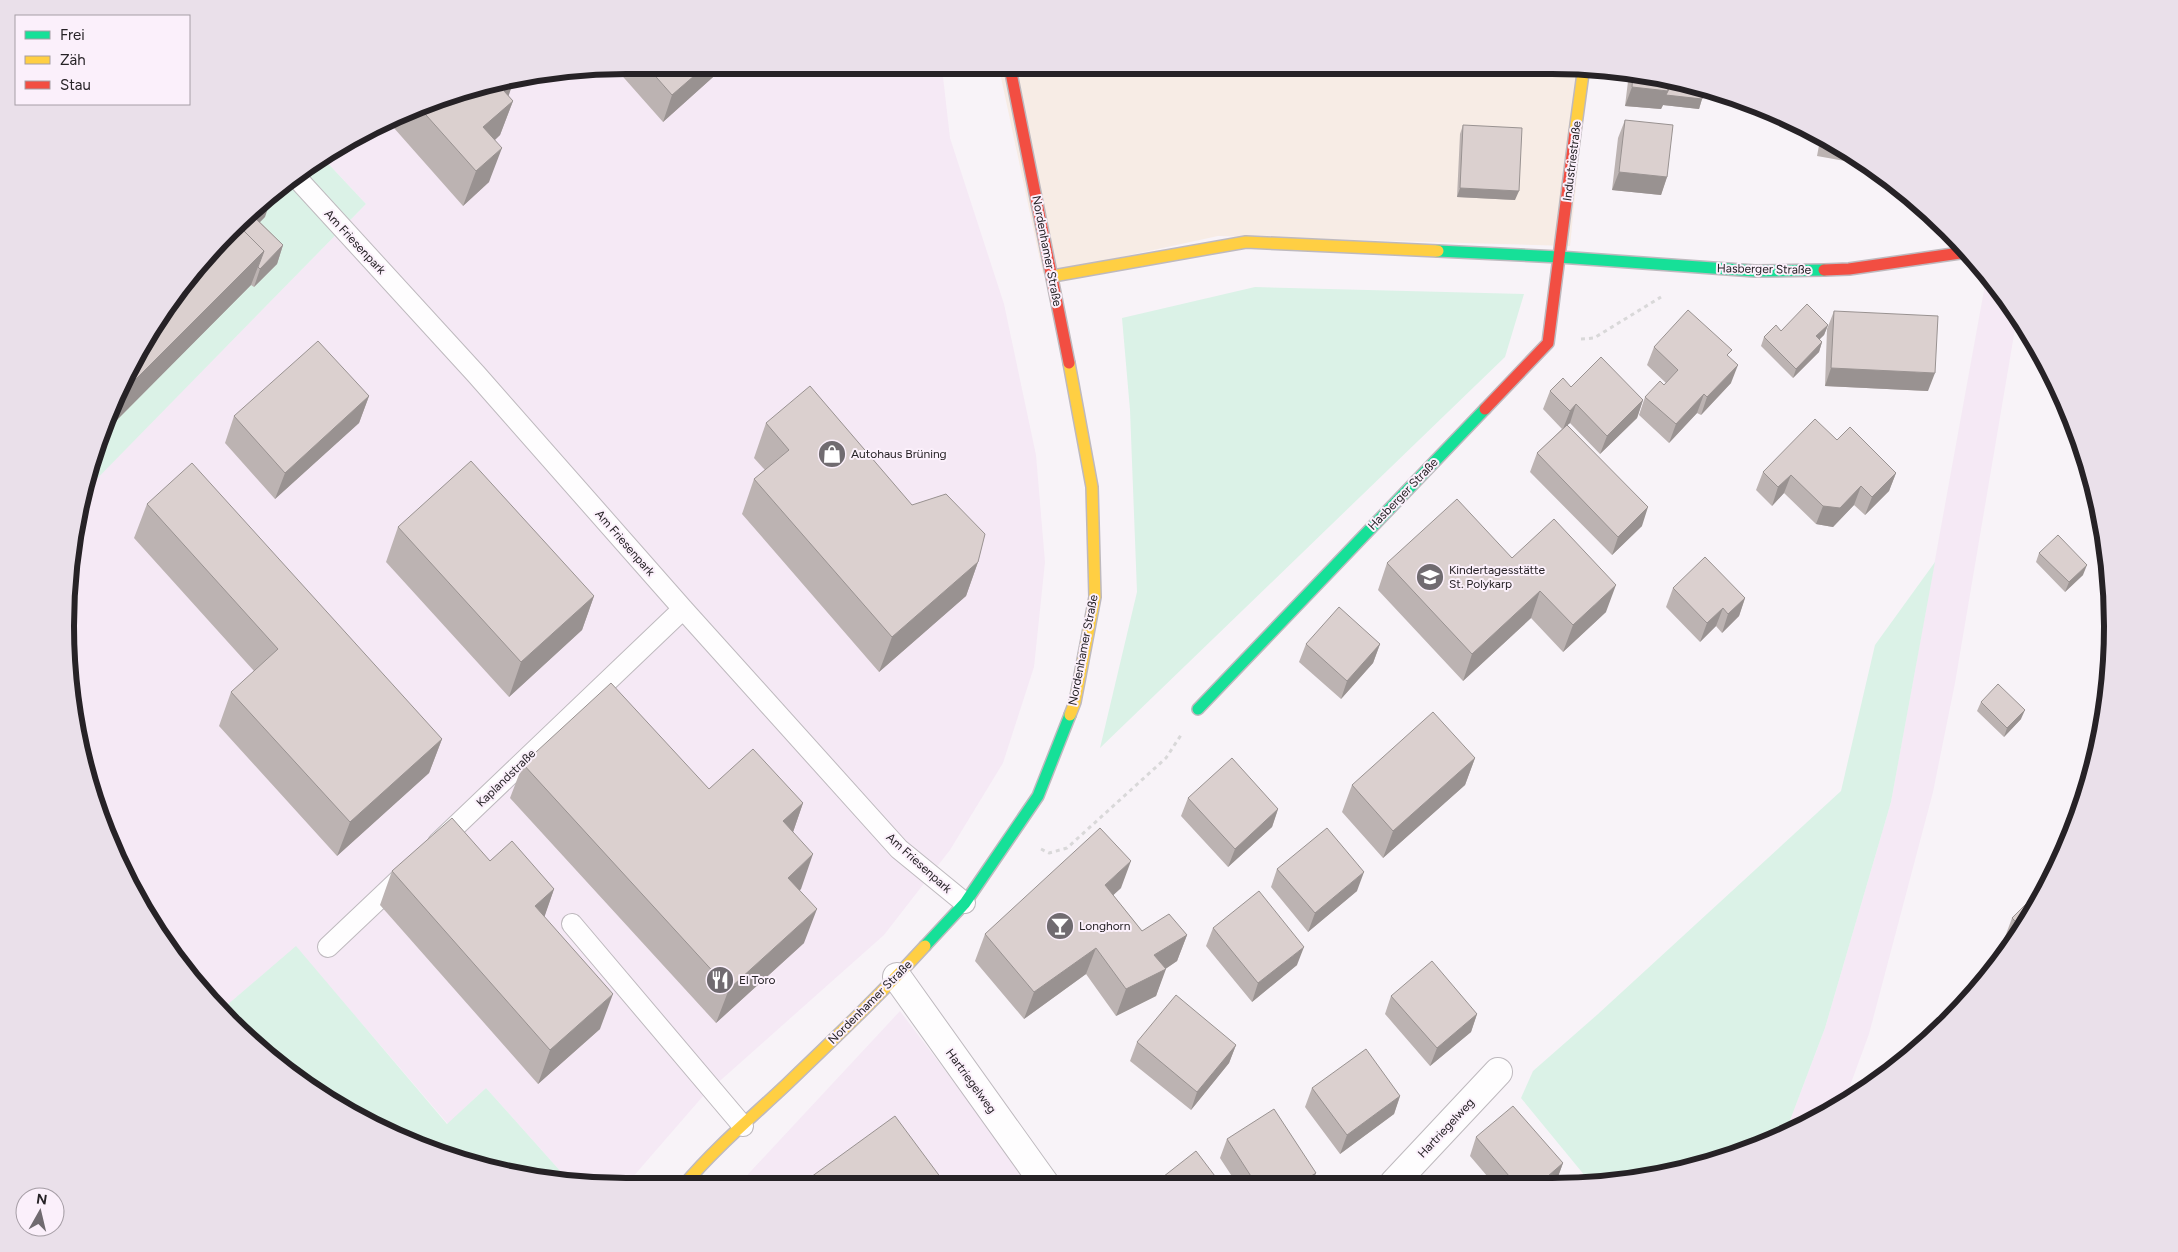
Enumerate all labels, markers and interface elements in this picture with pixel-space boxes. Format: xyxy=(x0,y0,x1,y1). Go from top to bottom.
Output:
legend xyxy=(15,15,190,105)
text: Frei xyxy=(60,26,85,44)
text: Zäh xyxy=(60,51,86,69)
text: Stau xyxy=(60,76,91,94)
street label: Industriestraße xyxy=(1560,120,1584,202)
street label: Nordenhamer Straße xyxy=(1029,194,1065,308)
street label: Am Friesenpark xyxy=(322,207,389,277)
street label: Hasberger Straße xyxy=(1717,261,1812,277)
shop icon: Autohaus Brüning xyxy=(817,439,847,469)
place label: Autohaus Brüning xyxy=(851,447,947,461)
street label: Hasberger Straße xyxy=(1365,455,1441,533)
street label: Am Friesenpark xyxy=(592,507,658,579)
school or university icon: Kindertagesstätte St. Polykarp xyxy=(1415,562,1445,592)
place label: Kindertagesstätte St. Polykarp xyxy=(1449,563,1546,591)
street label: Nordenhamer Straße xyxy=(1065,593,1101,707)
street label: Kaplandstraße xyxy=(474,746,539,810)
street label: Am Friesenpark xyxy=(883,830,955,896)
bar icon: Longhorn xyxy=(1045,911,1075,941)
place label: Longhorn xyxy=(1079,919,1131,933)
street label: Nordenhamer Straße xyxy=(825,957,915,1047)
restaurant icon: El Toro xyxy=(705,965,735,995)
place label: El Toro xyxy=(739,973,776,987)
street label: Hartriegelweg xyxy=(943,1046,999,1116)
street label: Hartriegelweg xyxy=(1415,1095,1477,1161)
north arrow xyxy=(15,1187,65,1237)
text: N xyxy=(35,1190,48,1209)

